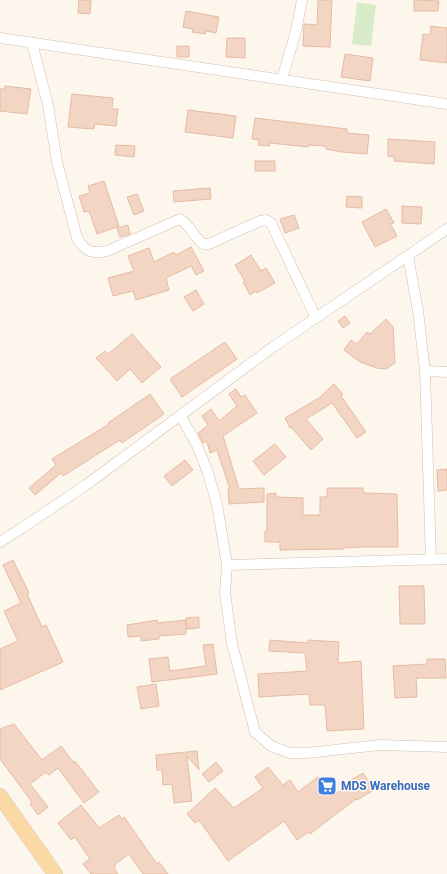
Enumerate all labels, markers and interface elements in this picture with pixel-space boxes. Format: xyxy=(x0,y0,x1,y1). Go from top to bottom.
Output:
supermarket icon: MDS Warehouse xyxy=(316,775,338,797)
place label: MDS Warehouse xyxy=(341,779,431,793)

